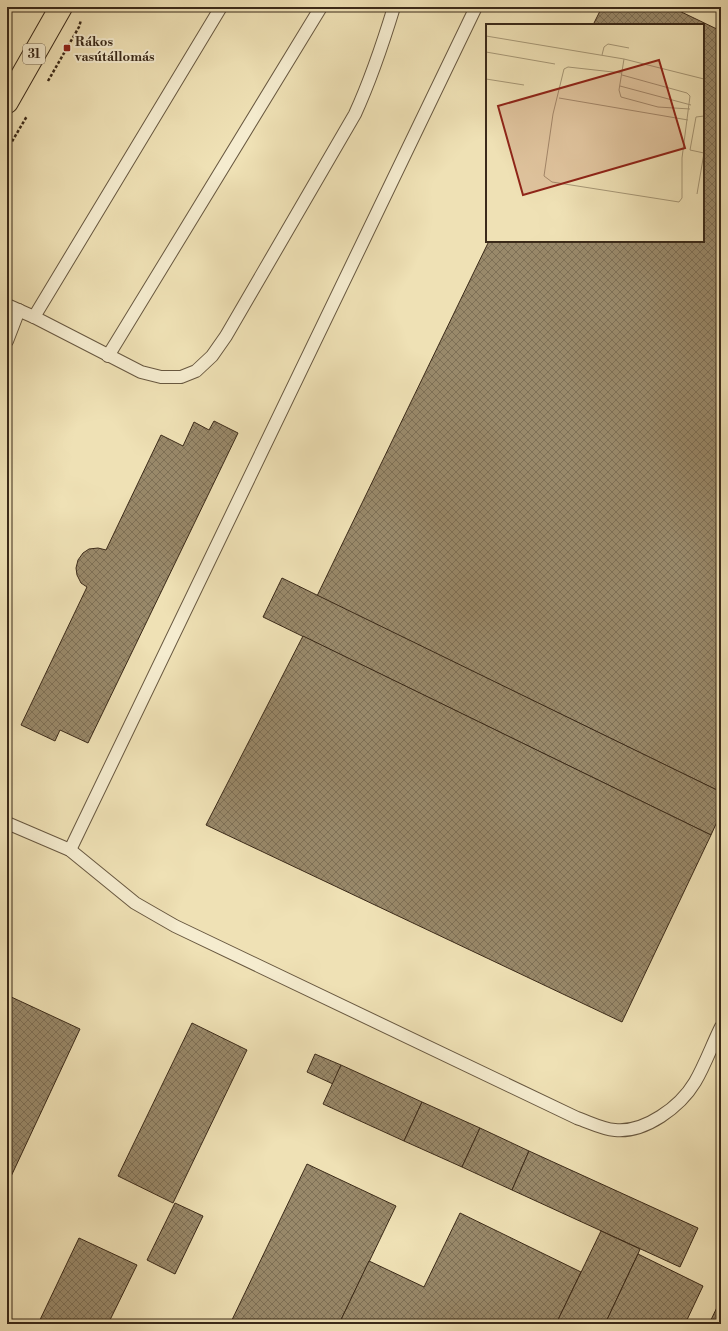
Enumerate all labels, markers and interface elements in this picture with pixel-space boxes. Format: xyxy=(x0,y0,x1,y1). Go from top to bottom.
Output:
inset map xyxy=(486,24,704,242)
place label: Rákos vasútállomás xyxy=(74,34,155,65)
marker: Rákos vasútállomás xyxy=(62,43,72,53)
road number: 31 xyxy=(23,44,45,64)

